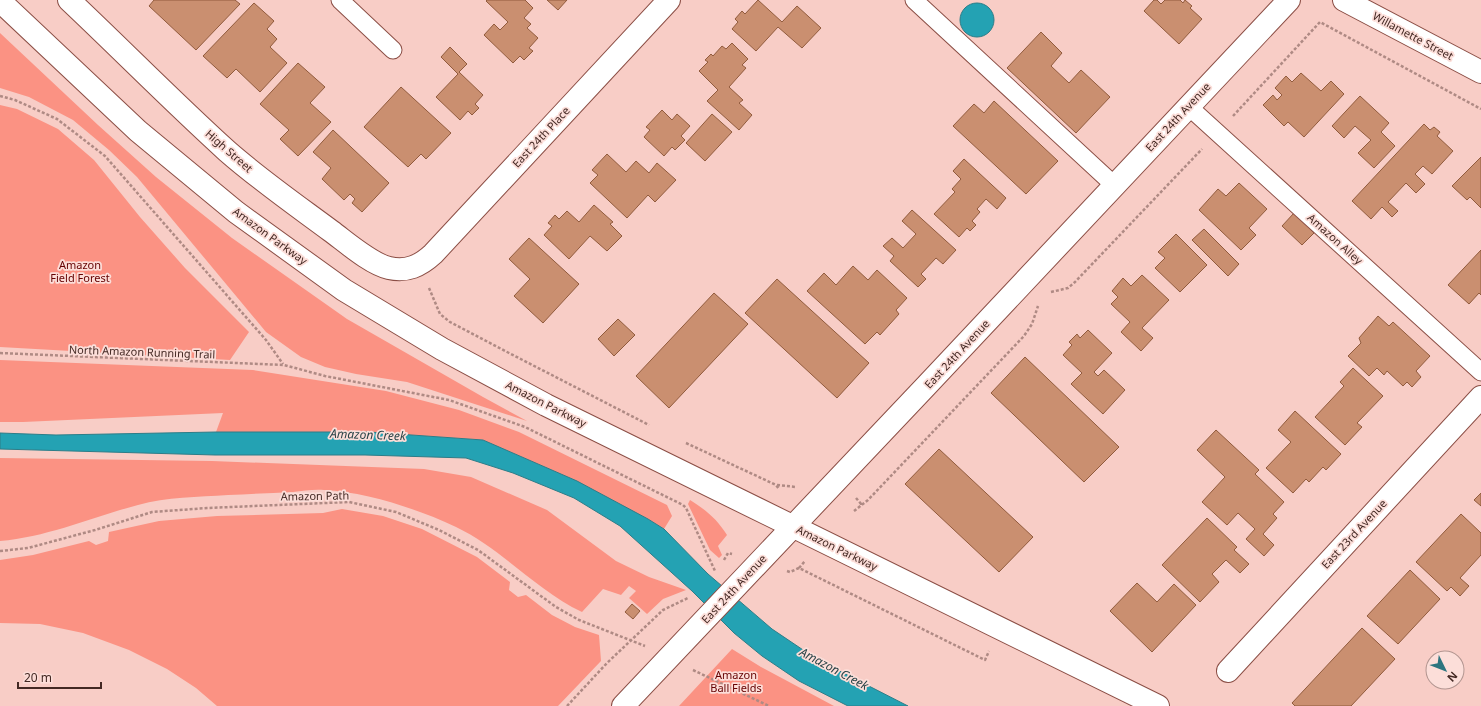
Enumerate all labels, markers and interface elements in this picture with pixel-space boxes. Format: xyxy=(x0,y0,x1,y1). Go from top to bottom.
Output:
street label: Willamette Street xyxy=(1370,8,1456,63)
street label: East 24th Avenue xyxy=(1142,79,1214,154)
street label: East 24th Place xyxy=(509,103,573,170)
street label: High Street xyxy=(202,126,256,175)
street label: Amazon Parkway xyxy=(230,203,311,268)
street label: Amazon Alley xyxy=(1305,210,1366,268)
park label: Amazon Field Forest xyxy=(50,257,110,285)
street label: East 24th Avenue xyxy=(921,316,993,391)
street label: North Amazon Running Trail xyxy=(69,341,215,362)
street label: Amazon Parkway xyxy=(503,377,589,431)
water label: Amazon Creek xyxy=(329,425,407,444)
street label: Amazon Path xyxy=(281,487,349,504)
street label: East 23rd Avenue xyxy=(1318,496,1390,572)
street label: Amazon Parkway xyxy=(794,521,881,574)
street label: East 24th Avenue xyxy=(698,551,770,626)
water label: Amazon Creek xyxy=(796,643,873,694)
north arrow xyxy=(1425,650,1465,690)
scale bar xyxy=(18,664,101,690)
park label: Amazon Ball Fields xyxy=(710,667,762,695)
text: 20 m xyxy=(24,669,52,686)
text: N xyxy=(1444,669,1461,686)

